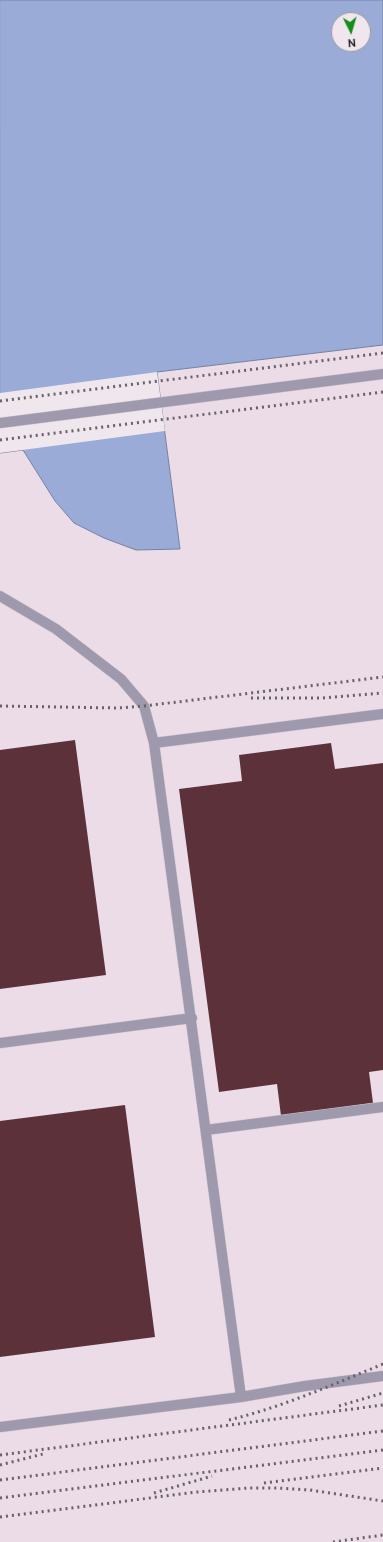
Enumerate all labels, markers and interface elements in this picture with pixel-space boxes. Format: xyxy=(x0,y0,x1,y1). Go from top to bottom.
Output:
north arrow xyxy=(331,12,371,52)
text: N xyxy=(347,37,357,49)

